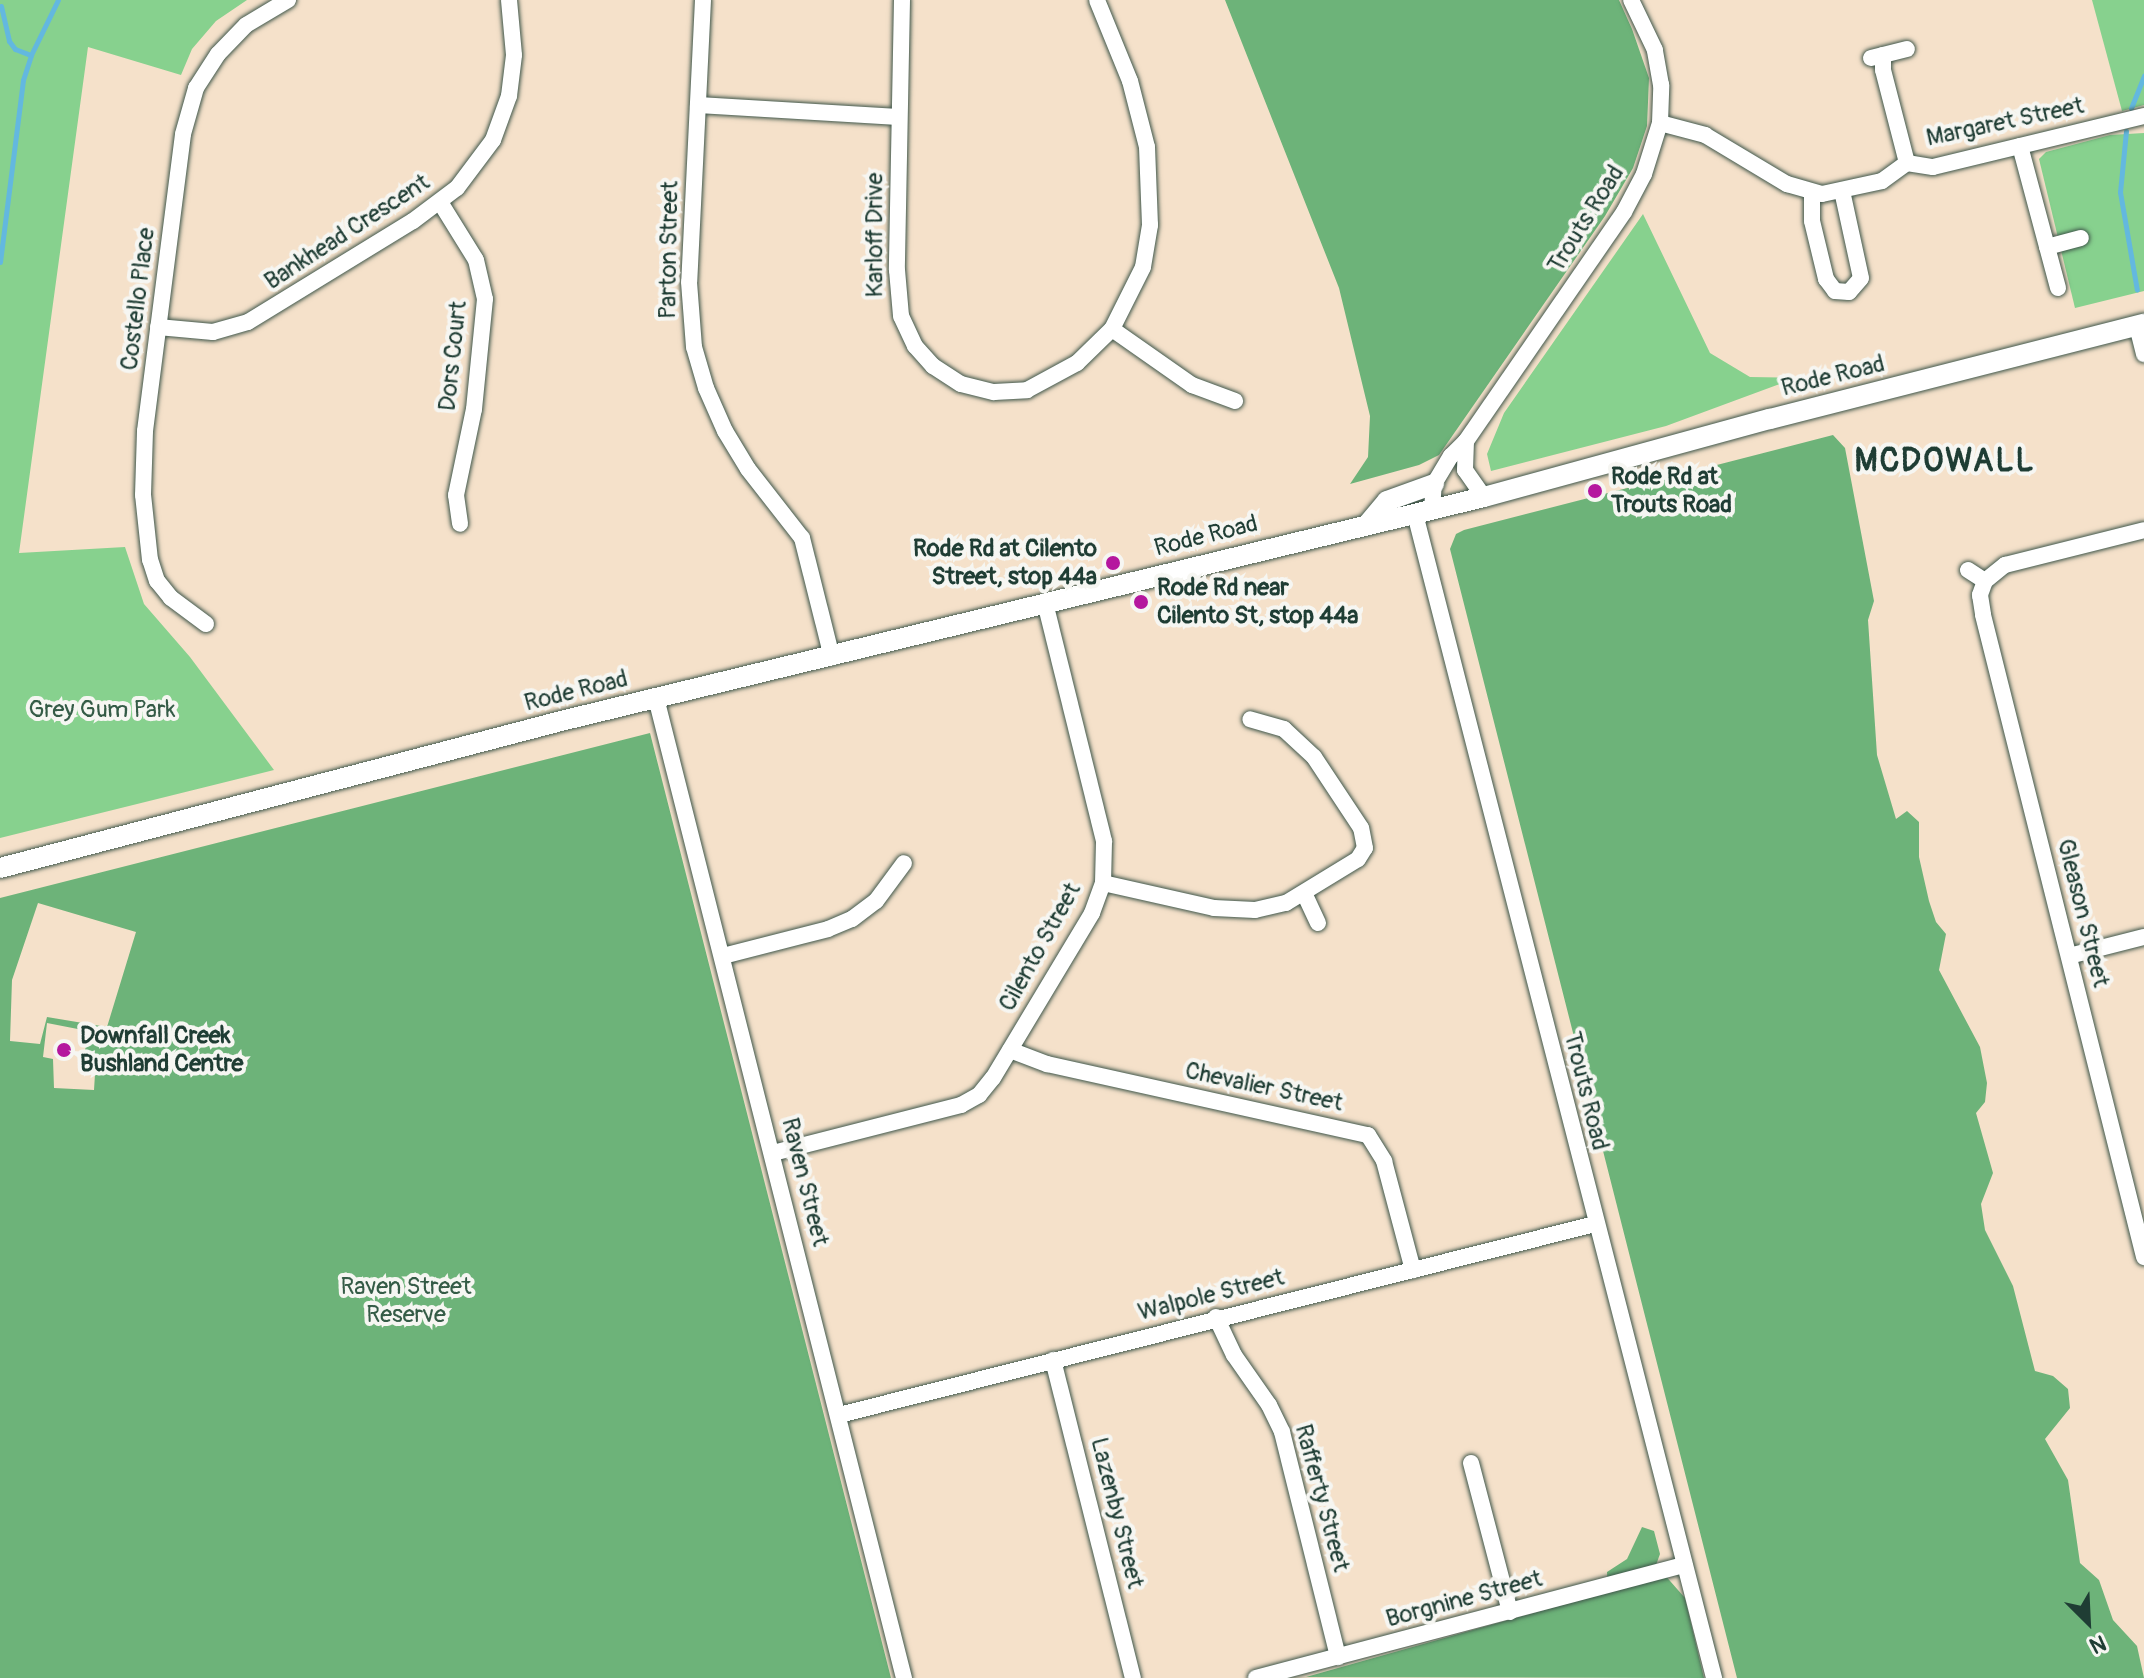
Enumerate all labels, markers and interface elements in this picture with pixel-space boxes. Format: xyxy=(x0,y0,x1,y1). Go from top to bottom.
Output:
street label: Margaret Street xyxy=(1924,91,2086,153)
street label: Trouts Road xyxy=(1542,160,1630,278)
street label: Bankhead Crescent xyxy=(259,168,435,296)
street label: Karloff Drive xyxy=(861,173,889,297)
street label: Parton Street xyxy=(653,181,685,319)
street label: Costello Place xyxy=(115,226,161,372)
street label: Dors Court xyxy=(433,300,473,412)
street label: Rode Road xyxy=(1778,349,1888,403)
district label: MCDOWALL xyxy=(1854,442,2036,480)
place label: Rode Rd at Trouts Road xyxy=(1611,463,1732,519)
marker: Rode Rd at Trouts Road xyxy=(1586,482,1604,500)
street label: Rode Road xyxy=(1151,509,1261,563)
place label: Rode Rd at Cilento Street, stop 44a xyxy=(913,535,1097,591)
marker: Rode Rd at Cilento Street, stop 44a xyxy=(1104,554,1122,572)
place label: Rode Rd near Cilento St, stop 44a xyxy=(1157,574,1358,630)
marker: Rode Rd near Cilento St, stop 44a xyxy=(1132,593,1150,611)
street label: Rode Road xyxy=(521,664,631,718)
park label: Grey Gum Park xyxy=(28,696,176,724)
street label: Gleason Street xyxy=(2051,836,2115,990)
street label: Cilento Street xyxy=(993,878,1087,1016)
place label: Downfall Creek Bushland Centre xyxy=(80,1022,243,1078)
street label: Trouts Road xyxy=(1557,1029,1615,1153)
marker: Downfall Creek Bushland Centre xyxy=(55,1041,73,1059)
street label: Chevalier Street xyxy=(1182,1056,1346,1118)
street label: Raven Street xyxy=(775,1115,835,1249)
street label: Walpole Street xyxy=(1135,1263,1287,1327)
park label: Raven Street Reserve xyxy=(340,1273,472,1329)
street label: Rafferty Street xyxy=(1289,1421,1355,1575)
street label: Lazenby Street xyxy=(1084,1435,1150,1591)
street label: Borgnine Street xyxy=(1383,1564,1545,1634)
north arrow xyxy=(2048,1582,2128,1662)
text: N xyxy=(2085,1628,2110,1660)

